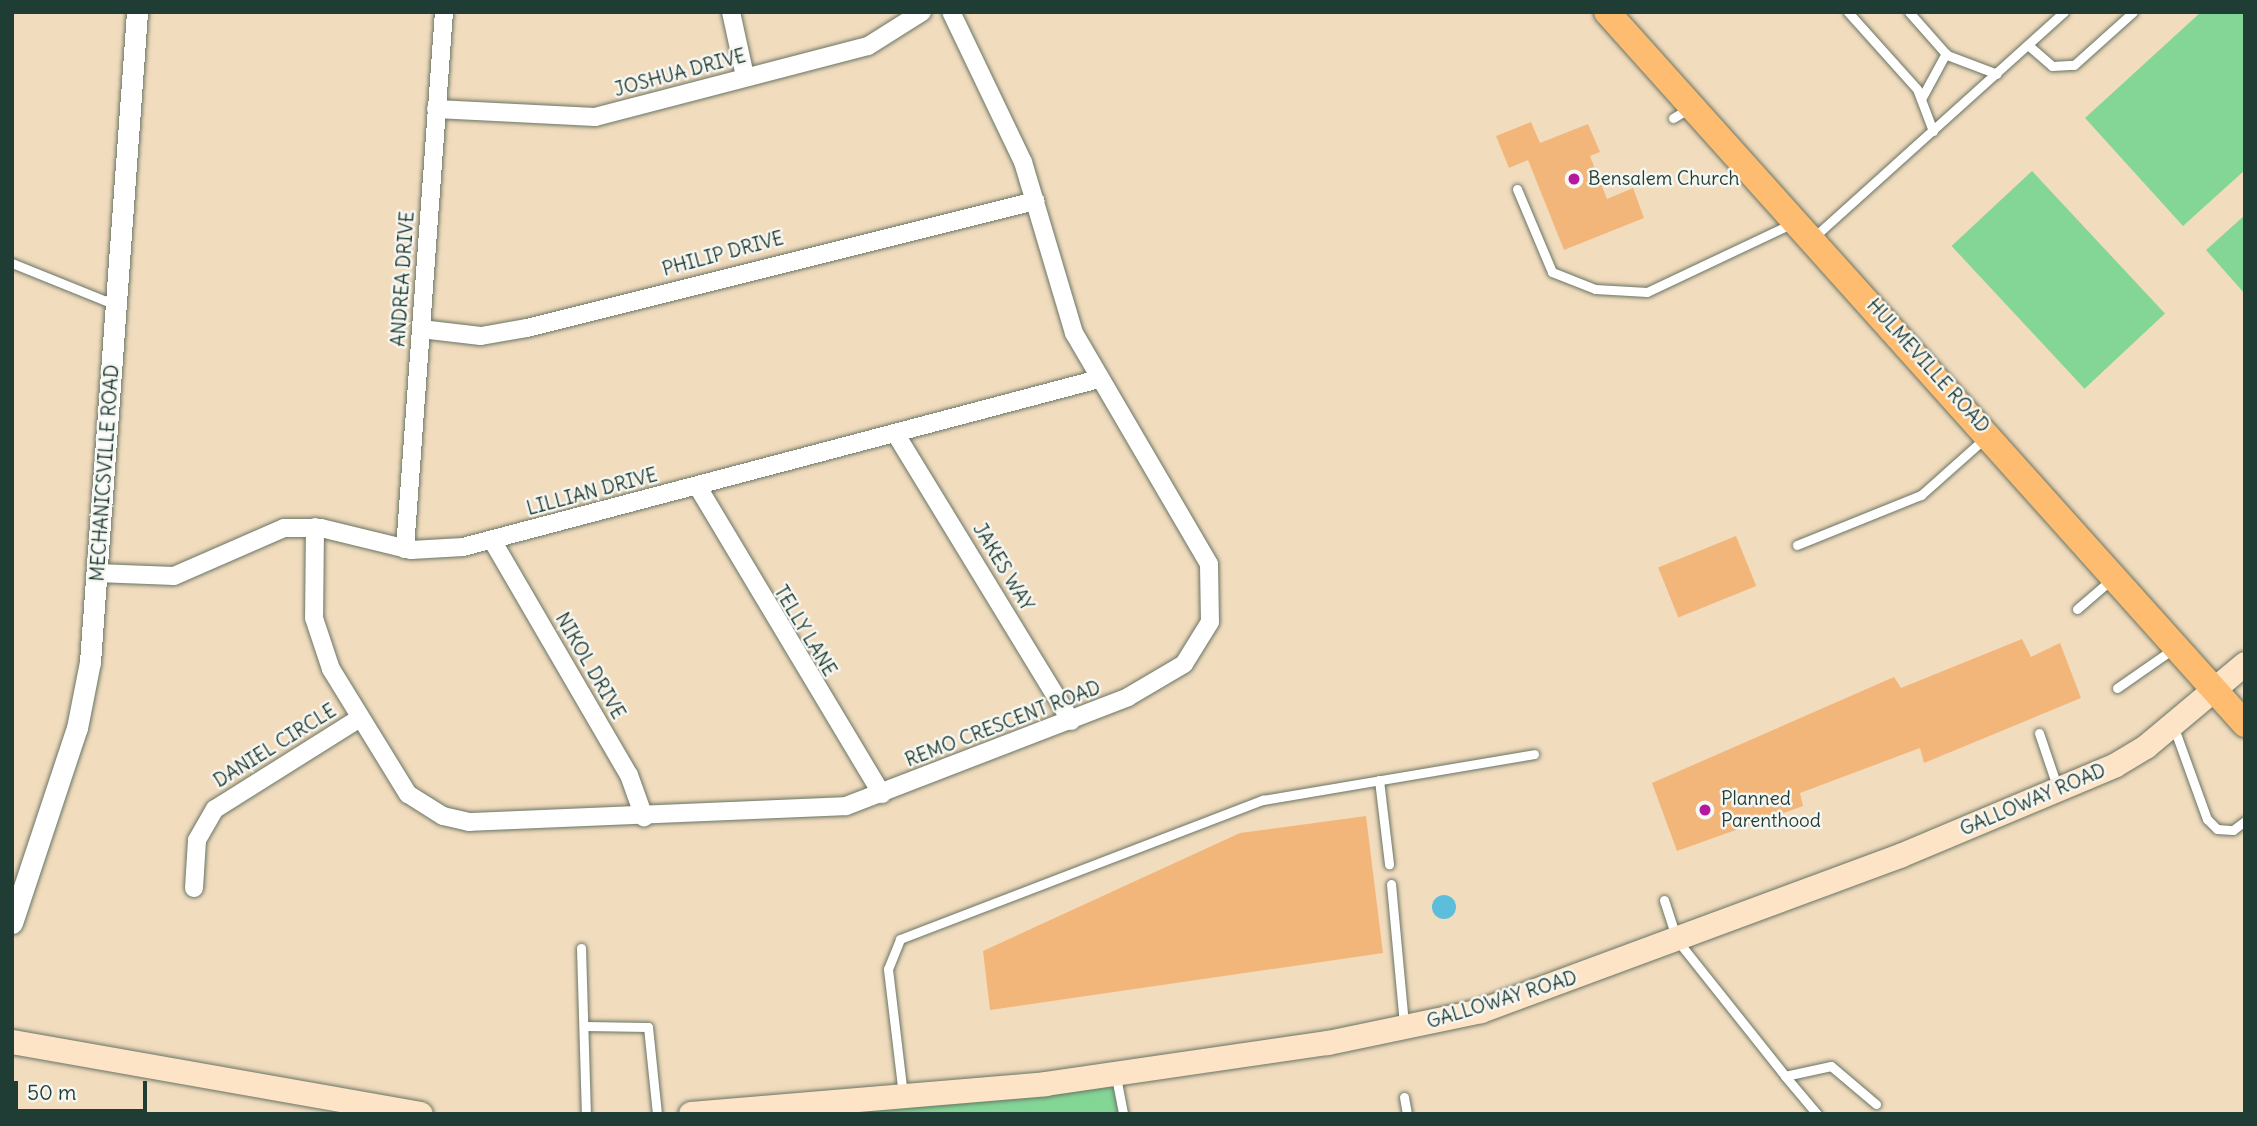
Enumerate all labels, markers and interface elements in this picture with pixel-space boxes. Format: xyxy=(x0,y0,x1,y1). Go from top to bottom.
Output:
street label: JOSHUA DRIVE xyxy=(612,44,748,102)
place label: Bensalem Church xyxy=(1588,168,1740,190)
marker: Bensalem Church xyxy=(1566,171,1582,187)
street label: ANDREA DRIVE xyxy=(387,211,419,347)
street label: PHILIP DRIVE xyxy=(660,227,786,281)
street label: HULMEVILLE ROAD xyxy=(1862,294,1994,438)
street label: MECHANICSVILLE ROAD xyxy=(86,364,124,582)
street label: LILLIAN DRIVE xyxy=(524,464,660,520)
street label: JAKES WAY xyxy=(968,519,1038,615)
street label: TELLY LANE xyxy=(769,581,841,681)
street label: NIKOL DRIVE xyxy=(550,609,630,723)
street label: REMO CRESCENT ROAD xyxy=(902,676,1104,772)
street label: DANIEL CIRCLE xyxy=(210,699,340,793)
street label: GALLOWAY ROAD xyxy=(1957,759,2109,841)
place label: Planned Parenthood xyxy=(1721,788,1821,832)
marker: Planned Parenthood xyxy=(1695,800,1715,820)
street label: GALLOWAY ROAD xyxy=(1424,966,1580,1034)
scale bar xyxy=(18,1066,150,1110)
text: 50 m xyxy=(27,1079,76,1106)

